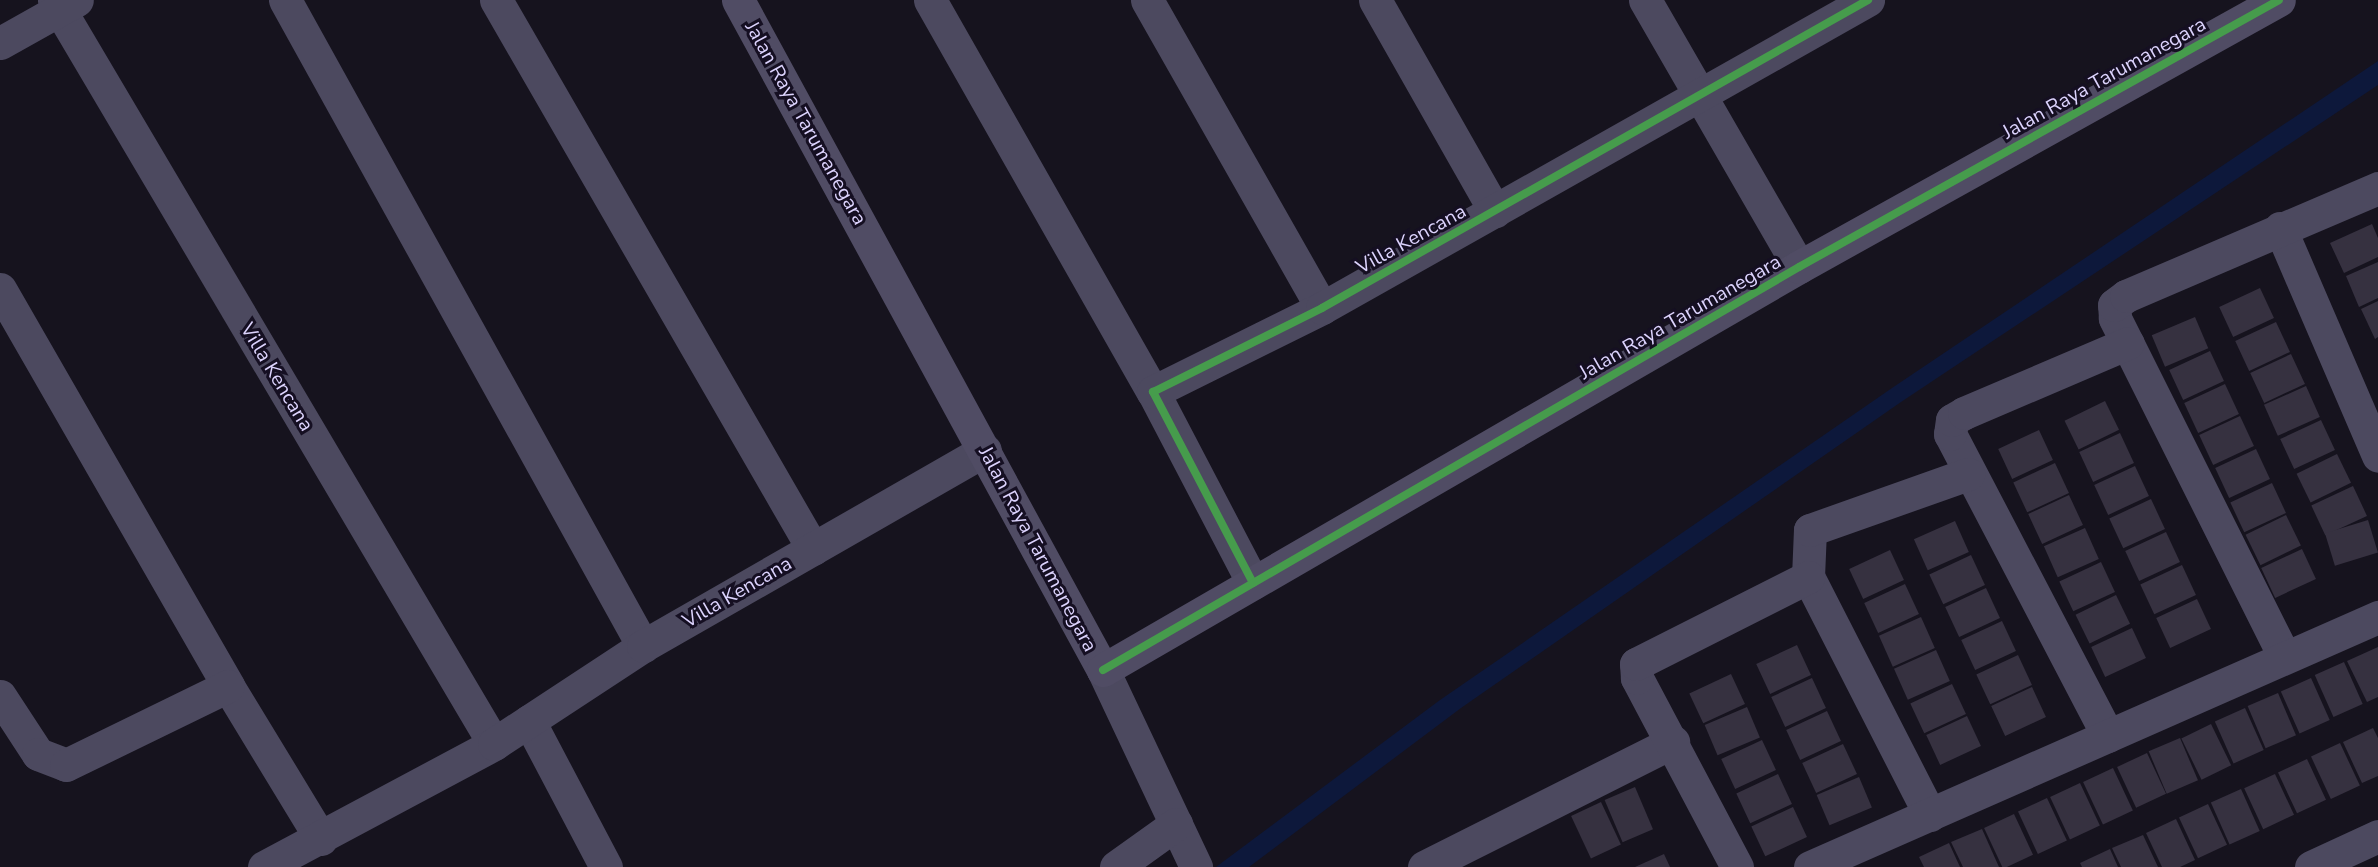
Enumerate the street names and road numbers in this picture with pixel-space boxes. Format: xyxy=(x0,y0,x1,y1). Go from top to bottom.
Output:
street label: Jalan Raya Tarumanegara xyxy=(1998,12,2210,144)
street label: Jalan Raya Tarumanegara xyxy=(740,17,872,229)
street label: Villa Kencana xyxy=(1352,199,1470,279)
street label: Jalan Raya Tarumanegara xyxy=(1575,249,1785,385)
street label: Villa Kencana xyxy=(235,319,319,435)
street label: Jalan Raya Tarumanegara xyxy=(974,442,1102,656)
street label: Villa Kencana xyxy=(678,551,796,633)

